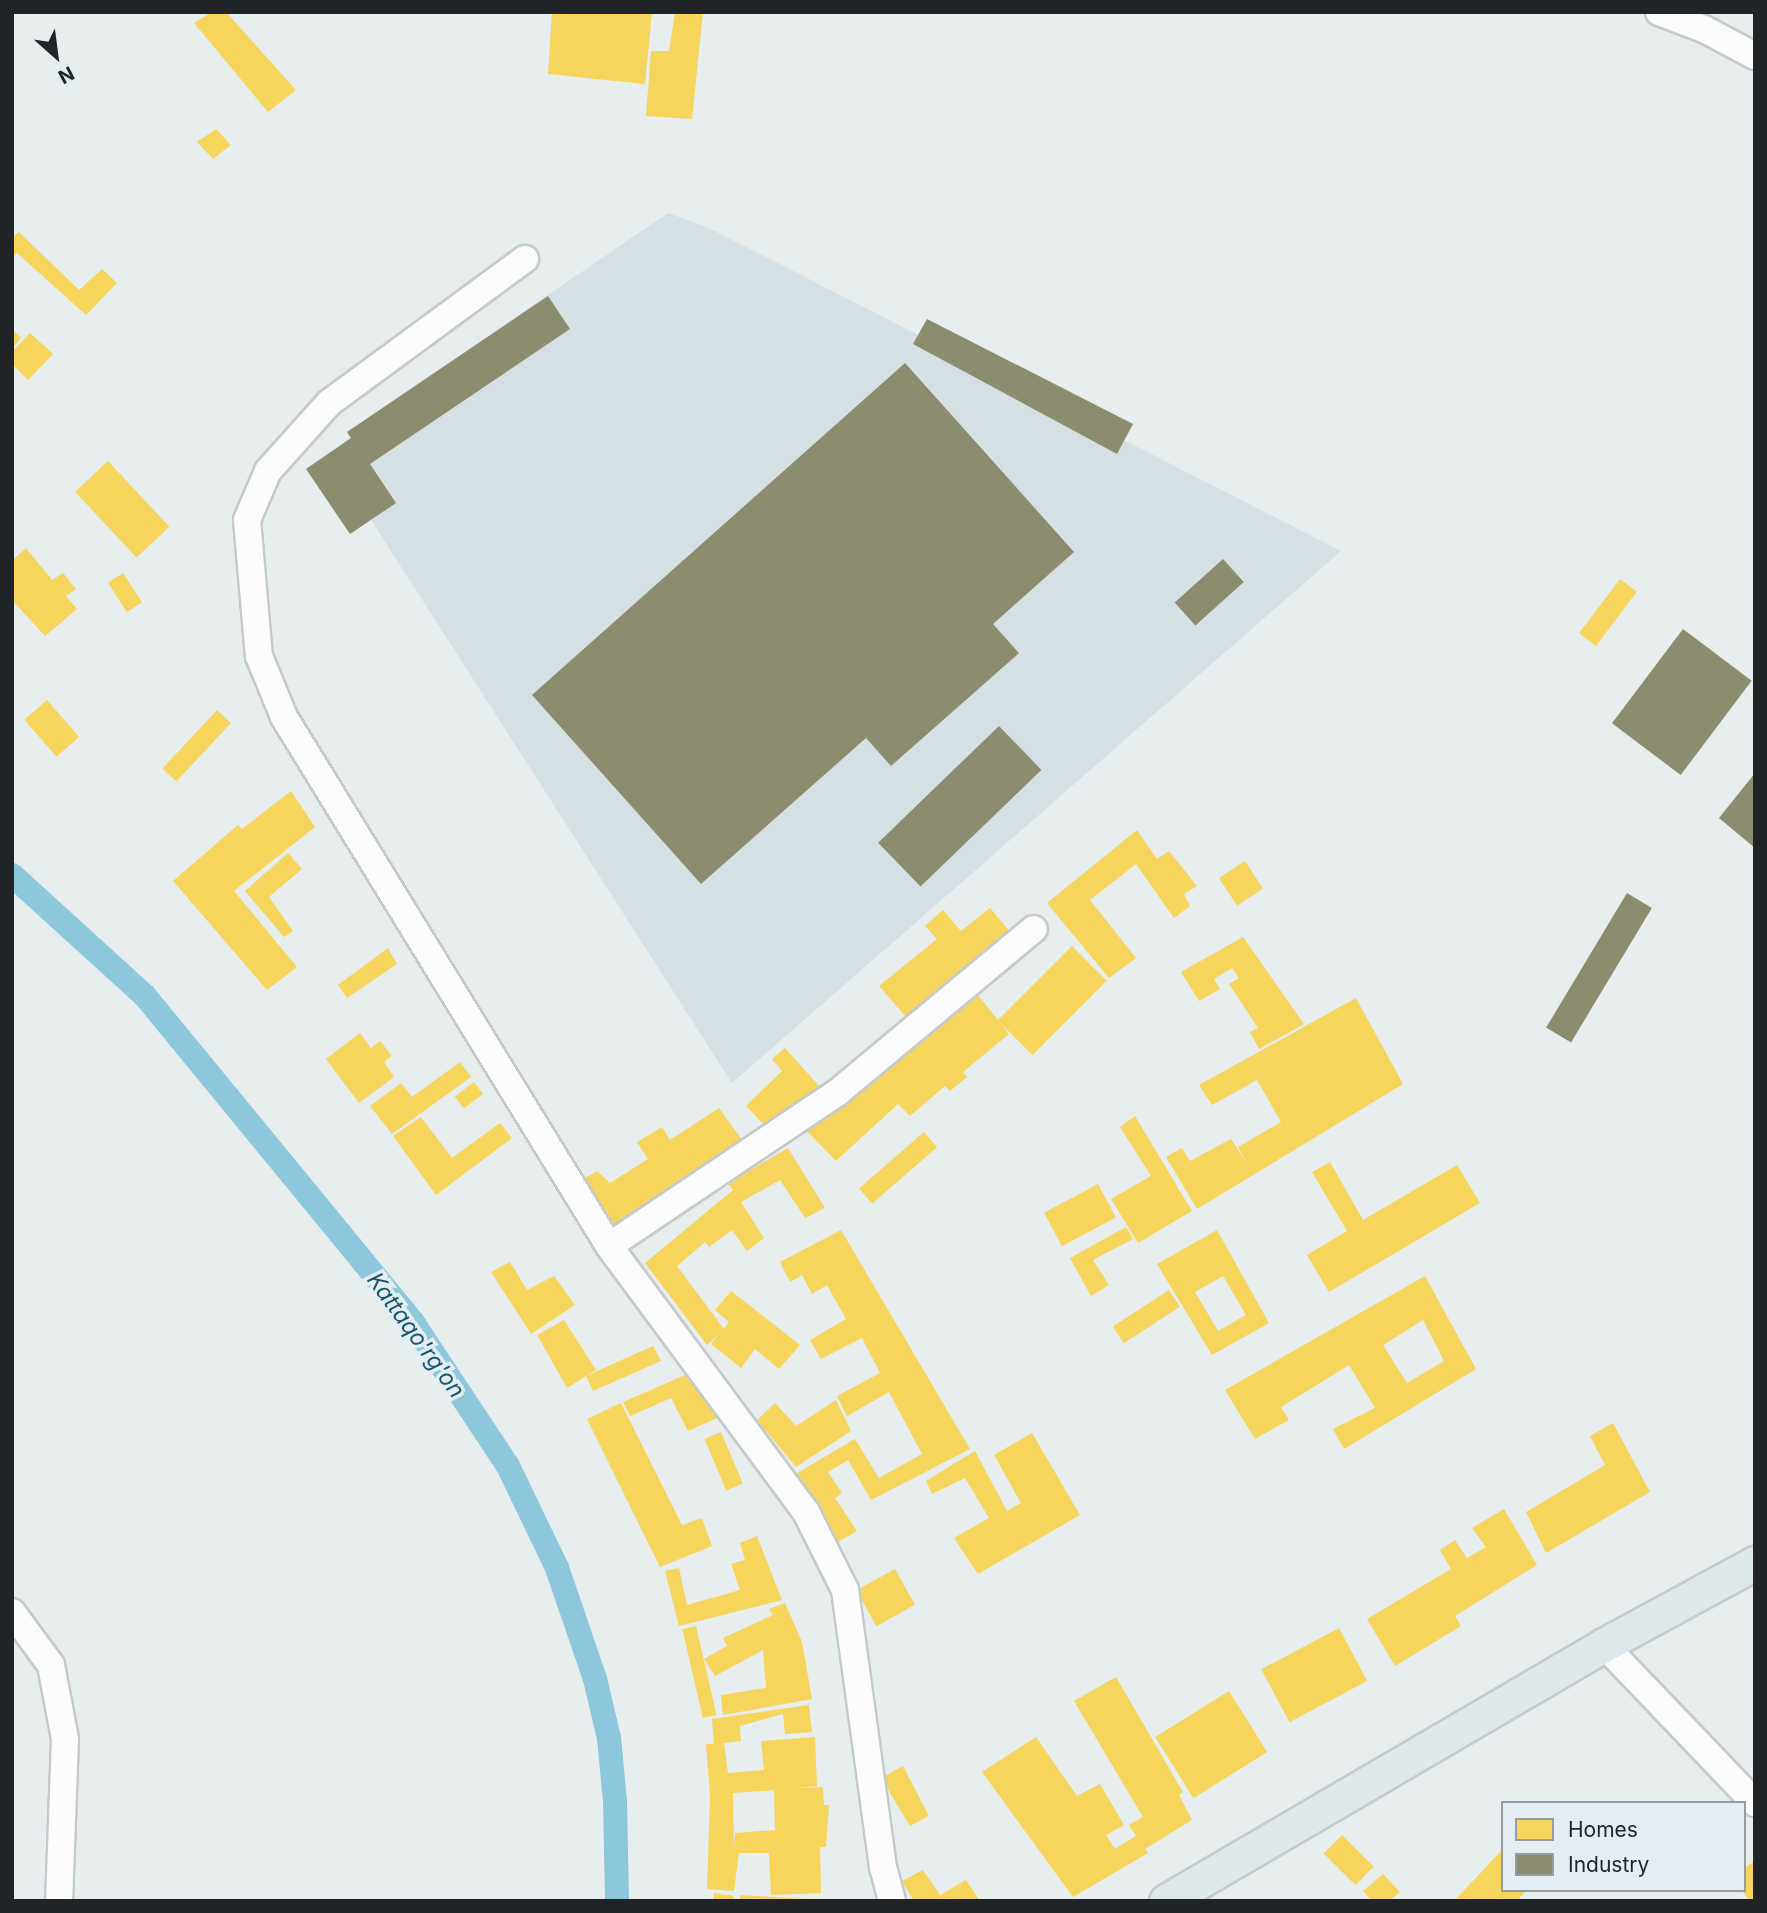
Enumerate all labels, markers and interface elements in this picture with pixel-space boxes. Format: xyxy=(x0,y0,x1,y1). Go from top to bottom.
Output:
north arrow xyxy=(21,21,91,91)
text: N xyxy=(54,61,78,89)
water label: Kattaqo'rg'on xyxy=(361,1267,471,1403)
legend xyxy=(1501,1801,1746,1892)
text: Homes xyxy=(1568,1817,1638,1842)
text: Industry xyxy=(1568,1852,1649,1877)

